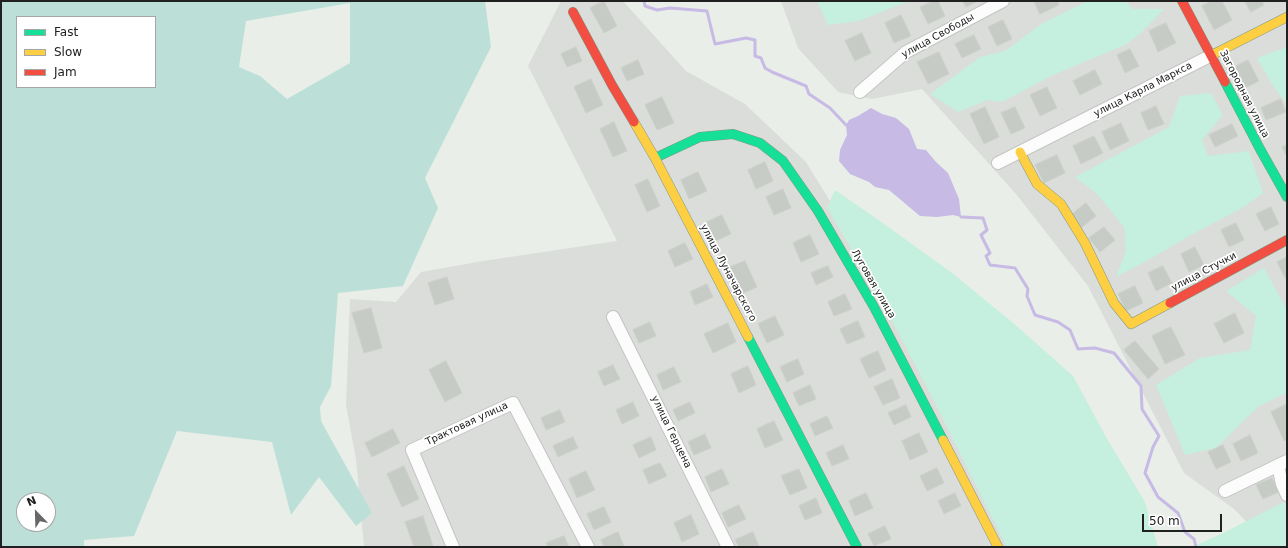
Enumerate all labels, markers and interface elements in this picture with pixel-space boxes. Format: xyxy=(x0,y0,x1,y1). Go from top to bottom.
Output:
street label: улица Свободы xyxy=(900,11,976,61)
legend xyxy=(16,16,156,88)
text: Fast xyxy=(54,25,78,39)
text: Slow xyxy=(54,45,82,59)
street label: Загородная улица xyxy=(1217,48,1271,140)
street label: улица Карла Маркса xyxy=(1092,60,1194,120)
text: Jam xyxy=(54,65,77,79)
street label: улица Луначарского xyxy=(697,222,759,324)
street label: Луговая улица xyxy=(848,247,898,321)
street label: улица Стучки xyxy=(1169,250,1239,294)
street label: улица Герцена xyxy=(648,394,694,470)
street label: Трактовая улица xyxy=(424,400,510,448)
north arrow xyxy=(16,492,56,532)
text: N xyxy=(25,494,38,509)
scale bar xyxy=(1144,506,1224,532)
text: 50 m xyxy=(1149,514,1180,528)

